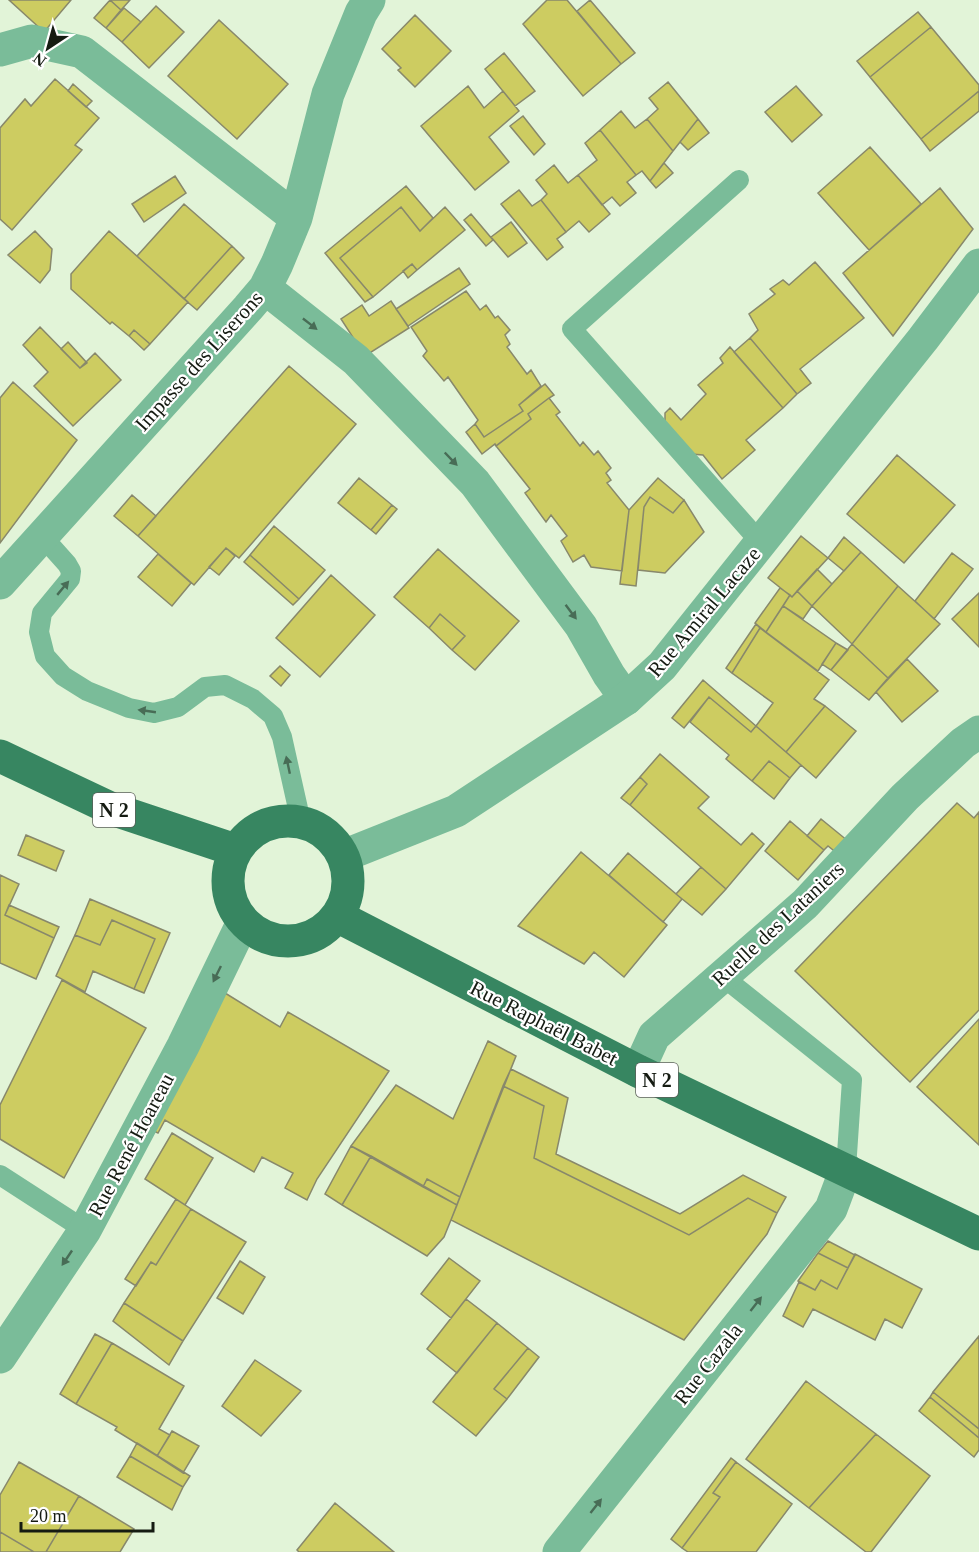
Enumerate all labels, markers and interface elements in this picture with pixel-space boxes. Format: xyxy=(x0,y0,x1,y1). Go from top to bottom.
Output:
north arrow xyxy=(18,18,78,78)
text: N xyxy=(29,49,49,70)
street label: Impasse des Liserons xyxy=(130,286,268,436)
one-way arrow xyxy=(303,318,318,330)
one-way arrow xyxy=(444,451,458,465)
street label: Rue Amiral Lacaze xyxy=(643,542,765,682)
one-way arrow xyxy=(56,580,69,596)
one-way arrow xyxy=(565,604,577,620)
one-way arrow xyxy=(137,706,156,715)
one-way arrow xyxy=(283,755,292,774)
road number: N 2 xyxy=(93,793,135,827)
street label: Ruelle des Lataniers xyxy=(707,857,849,991)
one-way arrow xyxy=(213,966,222,983)
street label: Rue Raphaël Babet xyxy=(466,976,622,1071)
road number: N 2 xyxy=(636,1063,678,1097)
street label: Rue René Hoareau xyxy=(83,1069,179,1221)
one-way arrow xyxy=(61,1249,73,1265)
one-way arrow xyxy=(749,1296,762,1312)
street label: Rue Cazala xyxy=(669,1318,747,1409)
scale bar xyxy=(21,1495,153,1533)
one-way arrow xyxy=(589,1498,602,1514)
text: 20 m xyxy=(30,1506,67,1526)

